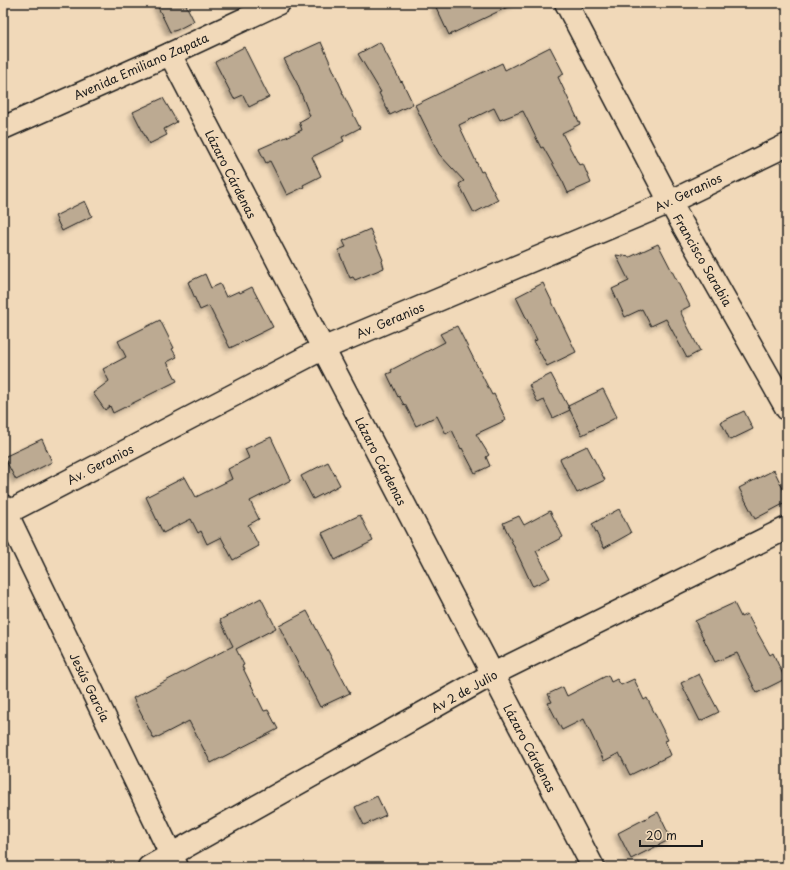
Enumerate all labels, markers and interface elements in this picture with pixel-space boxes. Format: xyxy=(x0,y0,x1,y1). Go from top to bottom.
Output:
street label: Avenida Emiliano Zapata xyxy=(71,28,212,104)
street label: Lázaro Cárdenas xyxy=(201,127,261,222)
street label: Av. Geranios xyxy=(651,168,725,216)
street label: Francisco Sarabia xyxy=(669,210,737,310)
street label: Av. Geranios xyxy=(353,297,427,342)
street label: Lázaro Cárdenas xyxy=(351,414,411,509)
street label: Av. Geranios xyxy=(64,439,137,489)
street label: Jesús García xyxy=(66,649,115,725)
street label: Av 2 de Julio xyxy=(428,665,501,717)
street label: Lázaro Cárdenas xyxy=(499,701,561,796)
scale bar xyxy=(640,822,702,848)
text: 20 m xyxy=(646,826,677,844)

